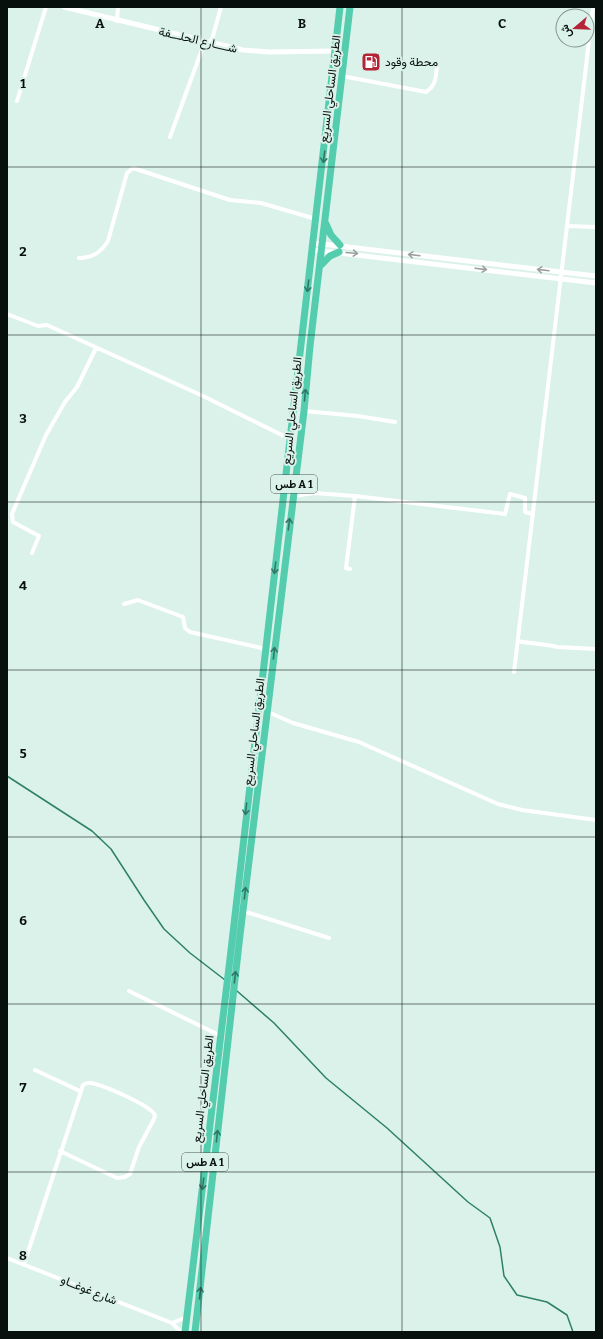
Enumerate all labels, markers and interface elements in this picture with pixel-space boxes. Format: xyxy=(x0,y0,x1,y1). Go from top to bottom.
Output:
north arrow xyxy=(555,8,595,48)
text: A xyxy=(95,16,105,31)
text: B xyxy=(298,16,306,31)
text: C xyxy=(498,16,506,31)
text: ش xyxy=(558,23,574,39)
street label: شــــارع الحلـــفة xyxy=(157,24,239,58)
street label: الطريق الساحلي السريع xyxy=(316,34,347,144)
fuel station icon: محطة وقود xyxy=(360,51,382,73)
place label: محطة وقود xyxy=(385,55,438,70)
text: 1 xyxy=(20,76,26,91)
one-way arrow xyxy=(320,150,328,163)
text: 2 xyxy=(19,244,27,259)
one-way arrow xyxy=(345,250,358,257)
one-way arrow xyxy=(408,251,421,258)
one-way arrow xyxy=(474,266,487,273)
one-way arrow xyxy=(537,266,550,273)
one-way arrow xyxy=(304,279,312,292)
street label: الطريق الساحلي السريع xyxy=(279,356,308,466)
one-way arrow xyxy=(302,389,309,402)
text: 3 xyxy=(19,411,27,426)
road number: طس A 1 xyxy=(271,475,317,493)
one-way arrow xyxy=(285,518,293,531)
one-way arrow xyxy=(271,561,279,574)
text: 4 xyxy=(19,578,27,593)
one-way arrow xyxy=(271,647,278,660)
street label: الطريق الساحلي السريع xyxy=(240,677,271,787)
text: 5 xyxy=(19,746,27,761)
one-way arrow xyxy=(243,802,250,815)
one-way arrow xyxy=(241,887,249,900)
text: 6 xyxy=(19,913,27,928)
one-way arrow xyxy=(231,971,239,984)
street label: الطريق الساحلي السريع xyxy=(189,1034,220,1144)
text: 7 xyxy=(20,1080,27,1095)
one-way arrow xyxy=(213,1130,221,1143)
road number: طس A 1 xyxy=(182,1153,228,1171)
one-way arrow xyxy=(199,1177,207,1190)
text: 8 xyxy=(19,1248,27,1263)
street label: شارع غوغــاو xyxy=(58,1272,119,1309)
one-way arrow xyxy=(196,1287,203,1300)

